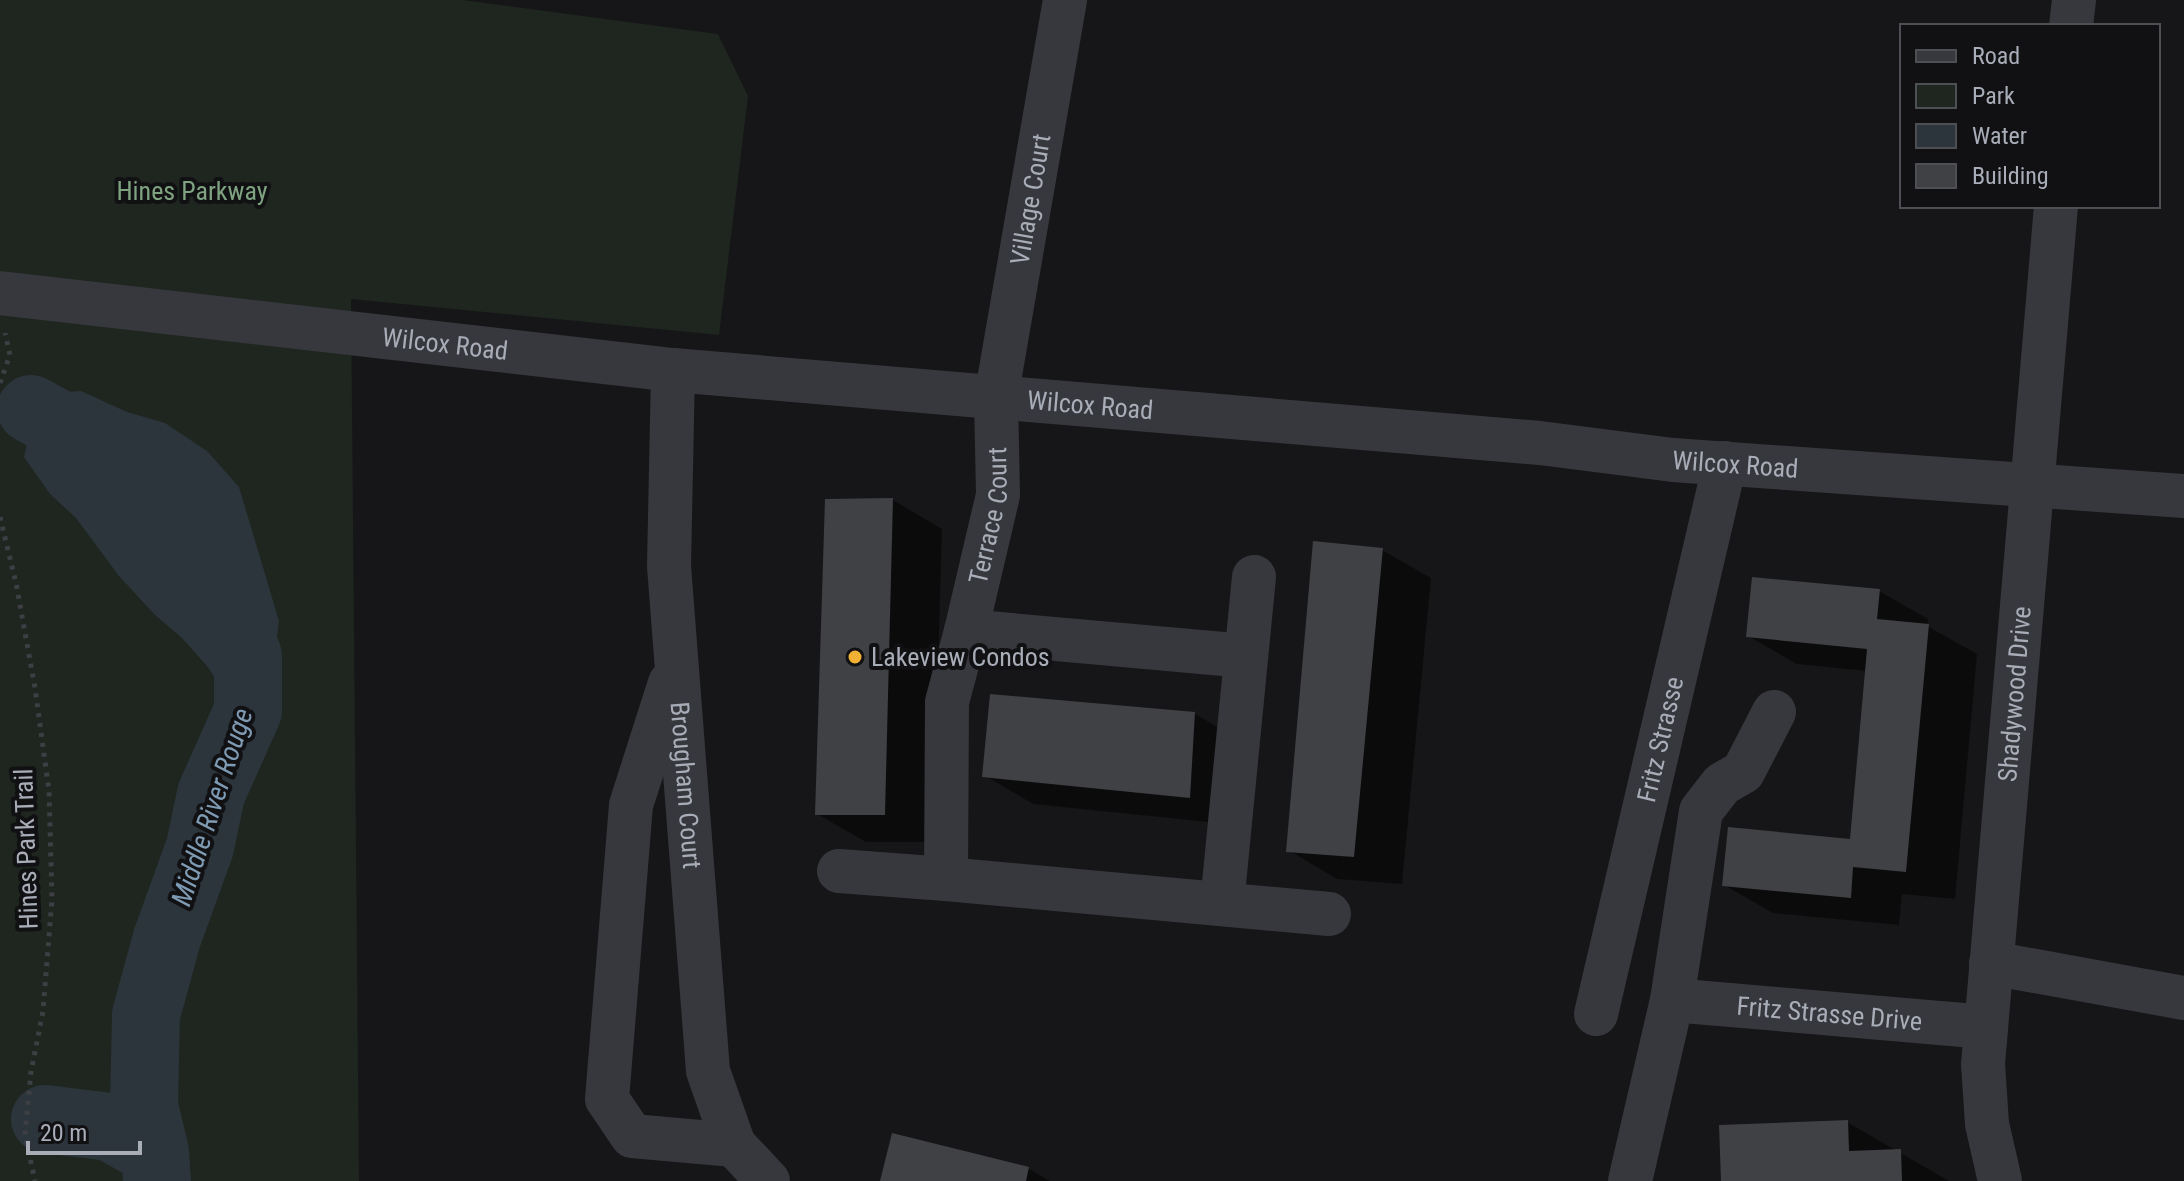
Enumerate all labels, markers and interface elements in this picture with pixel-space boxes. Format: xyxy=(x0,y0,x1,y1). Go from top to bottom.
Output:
legend xyxy=(1900,24,2160,208)
text: Road xyxy=(1972,42,2020,70)
text: Park xyxy=(1972,82,2015,110)
text: Water xyxy=(1972,122,2027,150)
street label: Village Court xyxy=(1004,132,1057,267)
text: Building xyxy=(1972,162,2049,190)
park label: Hines Parkway xyxy=(116,176,268,206)
street label: Wilcox Road xyxy=(381,322,509,366)
street label: Wilcox Road xyxy=(1026,385,1154,425)
street label: Wilcox Road xyxy=(1671,445,1799,484)
street label: Terrace Court xyxy=(963,447,1014,587)
street label: Shadywood Drive xyxy=(1992,605,2037,783)
place label: Lakeview Condos xyxy=(871,642,1050,672)
marker: Lakeview Condos xyxy=(846,648,864,666)
street label: Fritz Strasse xyxy=(1631,674,1689,805)
street label: Brougham Court xyxy=(665,701,707,870)
water label: Middle River Rouge xyxy=(165,704,259,910)
street label: Hines Park Trail xyxy=(8,768,44,930)
street label: Fritz Strasse Drive xyxy=(1735,991,1923,1036)
scale bar xyxy=(28,1105,140,1155)
text: 20 m xyxy=(40,1119,87,1147)

